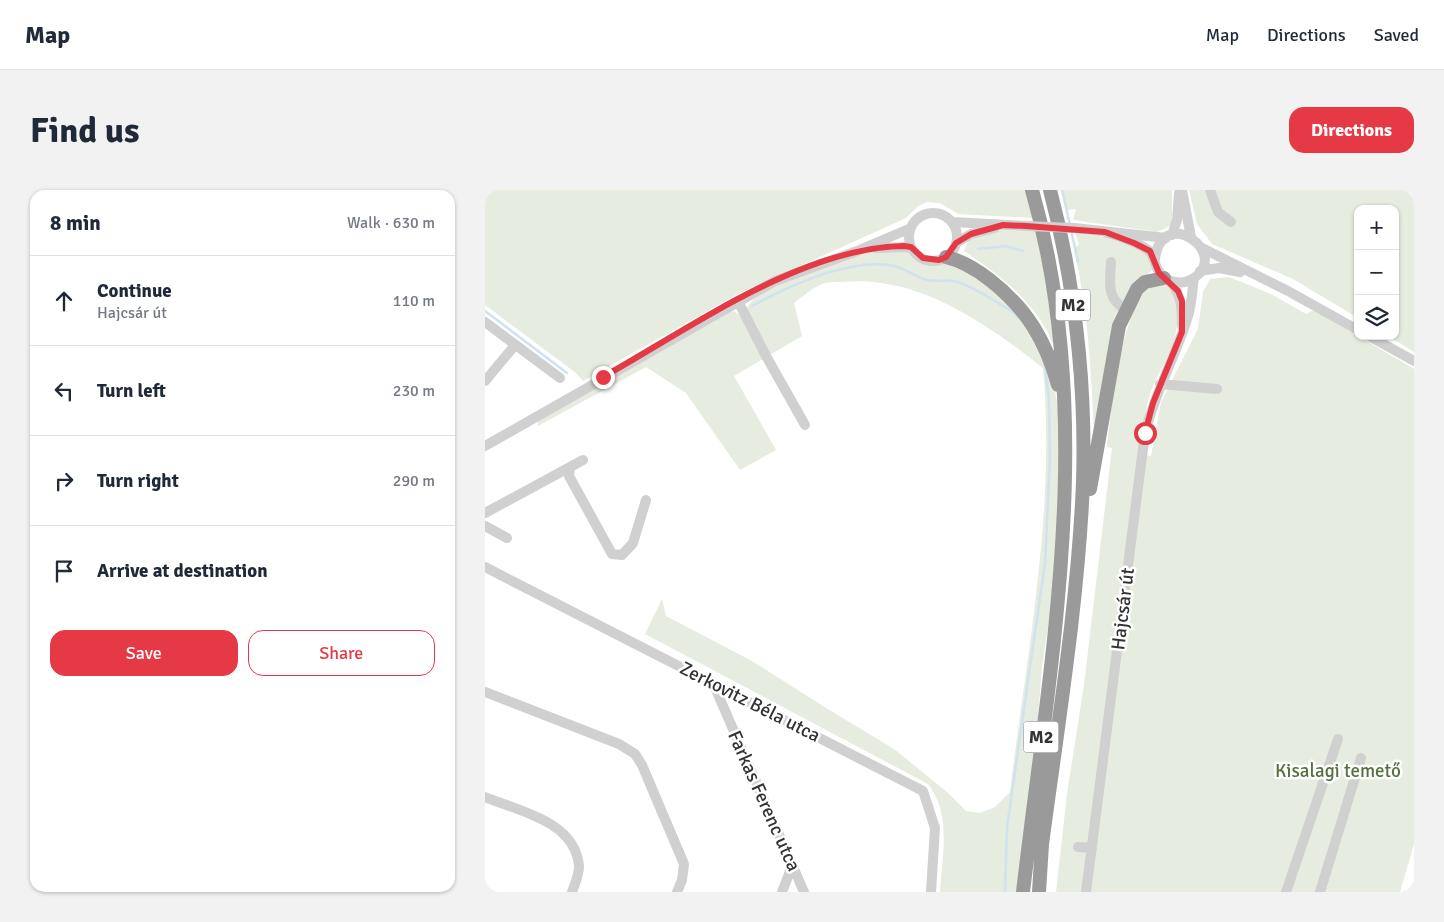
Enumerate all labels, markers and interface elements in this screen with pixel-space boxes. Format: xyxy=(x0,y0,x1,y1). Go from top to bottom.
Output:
text: Map xyxy=(25,20,70,50)
text: Map xyxy=(1206,24,1239,46)
text: Directions xyxy=(1267,24,1346,46)
text: Saved xyxy=(1374,24,1419,46)
button: Directions xyxy=(1289,107,1414,153)
text: Find us xyxy=(30,109,140,152)
map controls xyxy=(1354,205,1399,340)
button: + xyxy=(1354,205,1399,250)
text: 8 min xyxy=(50,210,101,236)
text: Walk · 630 m xyxy=(347,213,435,233)
button: − xyxy=(1354,250,1399,295)
text: Continue xyxy=(97,279,172,303)
icon: ahead xyxy=(50,287,78,315)
road number: M2 xyxy=(1055,290,1091,320)
text: 110 m xyxy=(393,291,435,311)
button: layers xyxy=(1354,295,1399,340)
text: Hajcsár út xyxy=(97,303,167,323)
route end xyxy=(592,366,615,389)
icon: left xyxy=(50,377,78,405)
text: Turn left xyxy=(97,379,166,403)
text: 230 m xyxy=(393,381,435,401)
route start xyxy=(1134,422,1157,445)
icon: right xyxy=(50,467,78,495)
text: Turn right xyxy=(97,469,179,493)
text: 290 m xyxy=(393,471,435,491)
icon: arrive xyxy=(50,557,78,585)
text: Arrive at destination xyxy=(97,559,268,583)
street label: Hajcsár út xyxy=(1106,566,1140,652)
button: Save xyxy=(50,630,238,676)
button: Share xyxy=(248,630,435,676)
street label: Zerkovitz Béla utca xyxy=(676,656,824,748)
road number: M2 xyxy=(1023,722,1059,752)
street label: Farkas Ferenc utca xyxy=(722,727,806,875)
park label: Kisalagi temető xyxy=(1275,759,1401,783)

